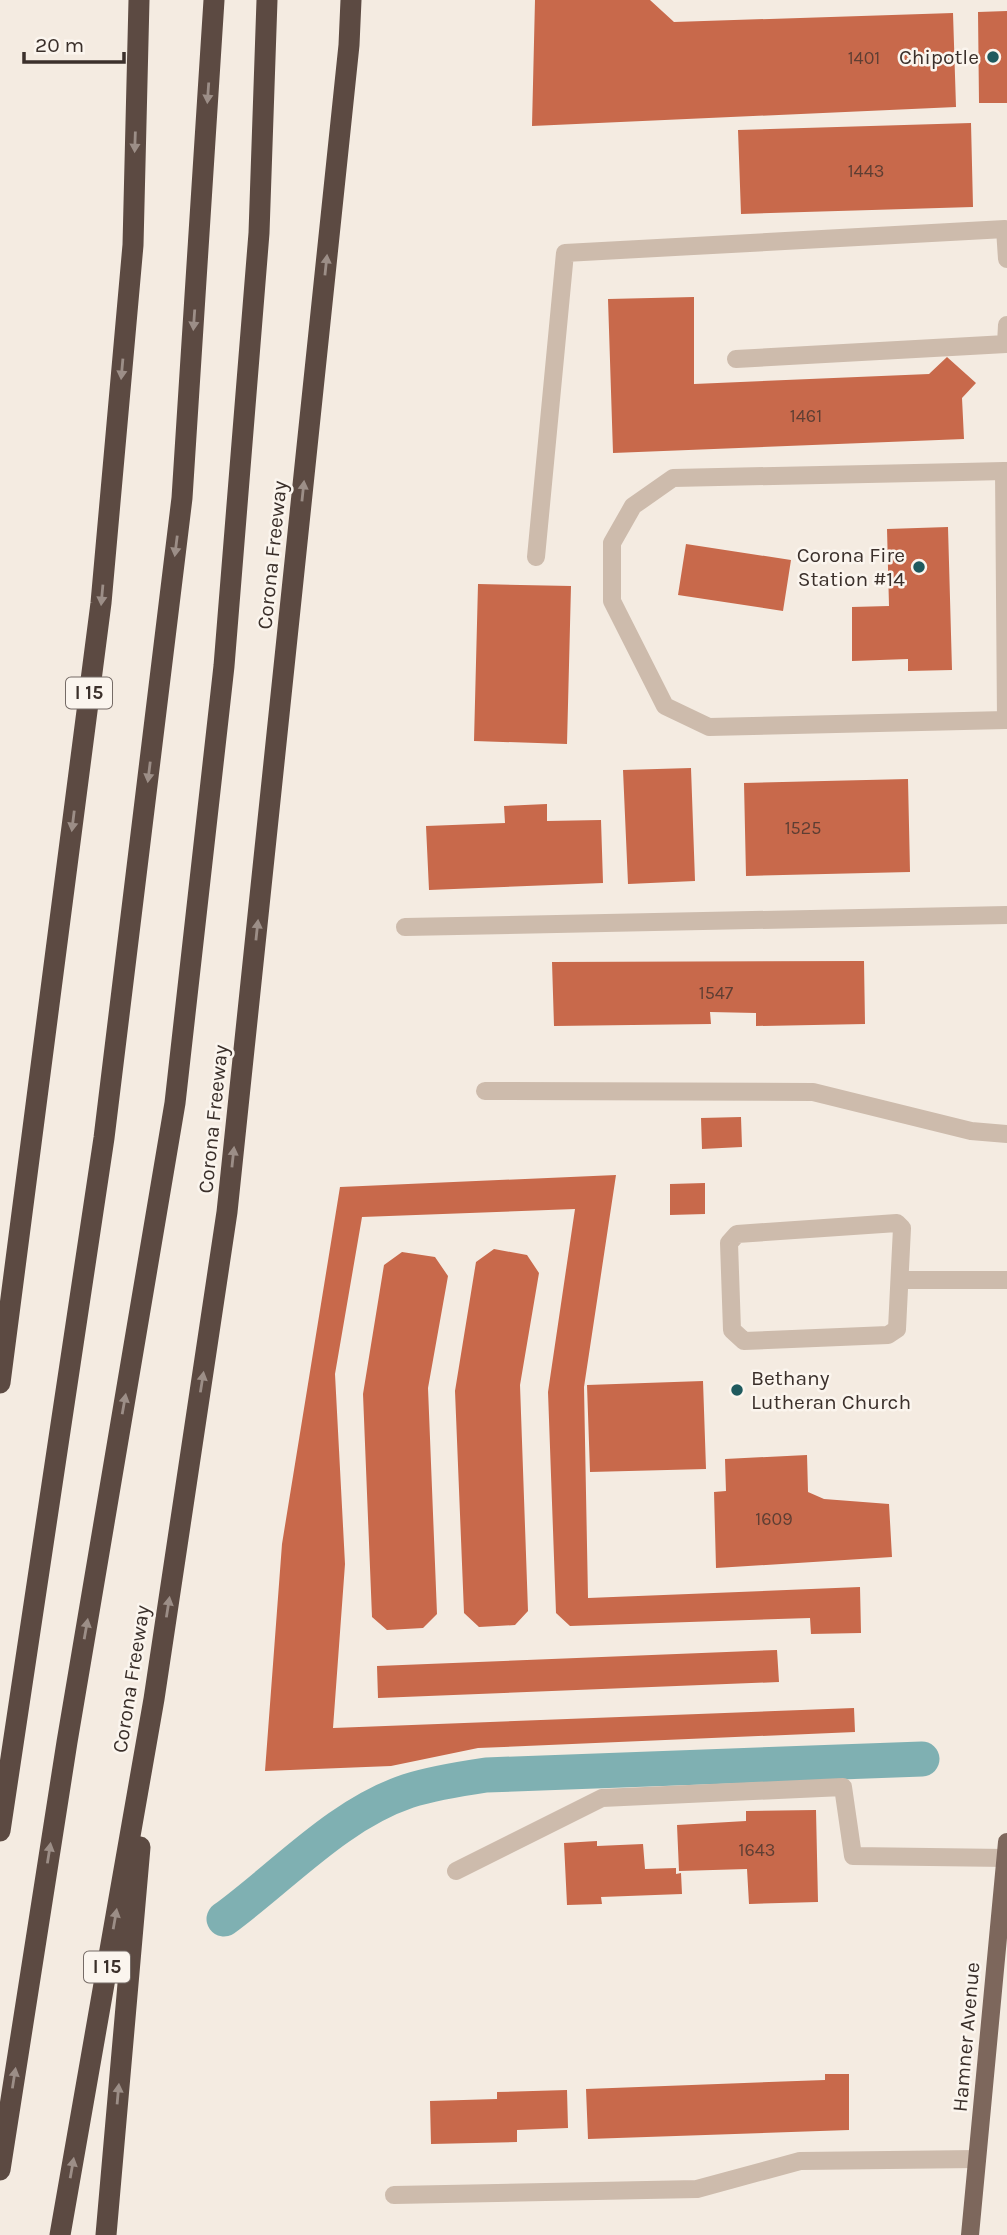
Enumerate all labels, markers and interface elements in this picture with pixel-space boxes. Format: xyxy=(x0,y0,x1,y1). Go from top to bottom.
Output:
scale bar xyxy=(24,21,124,65)
text: 20 m xyxy=(35,33,84,57)
place label: Chipotle xyxy=(899,45,979,69)
house number: 1401 xyxy=(848,47,880,69)
marker: Chipotle xyxy=(985,49,1001,65)
one-way arrow xyxy=(202,82,213,104)
one-way arrow xyxy=(130,131,141,153)
house number: 1443 xyxy=(848,160,884,182)
one-way arrow xyxy=(321,254,332,276)
one-way arrow xyxy=(188,309,199,331)
one-way arrow xyxy=(116,358,127,380)
house number: 1461 xyxy=(790,405,822,427)
street label: Corona Freeway xyxy=(252,479,292,631)
one-way arrow xyxy=(298,480,309,502)
one-way arrow xyxy=(171,536,182,558)
place label: Corona Fire Station #14 xyxy=(797,543,905,591)
marker: Corona Fire Station #14 xyxy=(911,559,927,575)
one-way arrow xyxy=(96,584,107,606)
road number: I 15 xyxy=(66,678,112,708)
one-way arrow xyxy=(143,761,154,783)
one-way arrow xyxy=(67,810,78,832)
house number: 1525 xyxy=(785,817,821,839)
one-way arrow xyxy=(252,919,263,941)
house number: 1547 xyxy=(699,982,734,1004)
street label: Corona Freeway xyxy=(193,1043,233,1195)
one-way arrow xyxy=(228,1145,239,1167)
place label: Bethany Lutheran Church xyxy=(751,1366,911,1414)
one-way arrow xyxy=(197,1371,208,1393)
marker: Bethany Lutheran Church xyxy=(729,1382,745,1398)
one-way arrow xyxy=(119,1393,130,1415)
house number: 1609 xyxy=(755,1508,793,1530)
one-way arrow xyxy=(162,1596,173,1618)
street label: Corona Freeway xyxy=(107,1603,155,1755)
one-way arrow xyxy=(81,1618,92,1640)
house number: 1643 xyxy=(739,1839,775,1861)
one-way arrow xyxy=(44,1842,55,1864)
one-way arrow xyxy=(110,1908,121,1930)
road number: I 15 xyxy=(84,1952,130,1982)
street label: Hamner Avenue xyxy=(947,1961,985,2113)
one-way arrow xyxy=(9,2067,20,2089)
one-way arrow xyxy=(113,2083,124,2105)
one-way arrow xyxy=(67,2157,78,2179)

